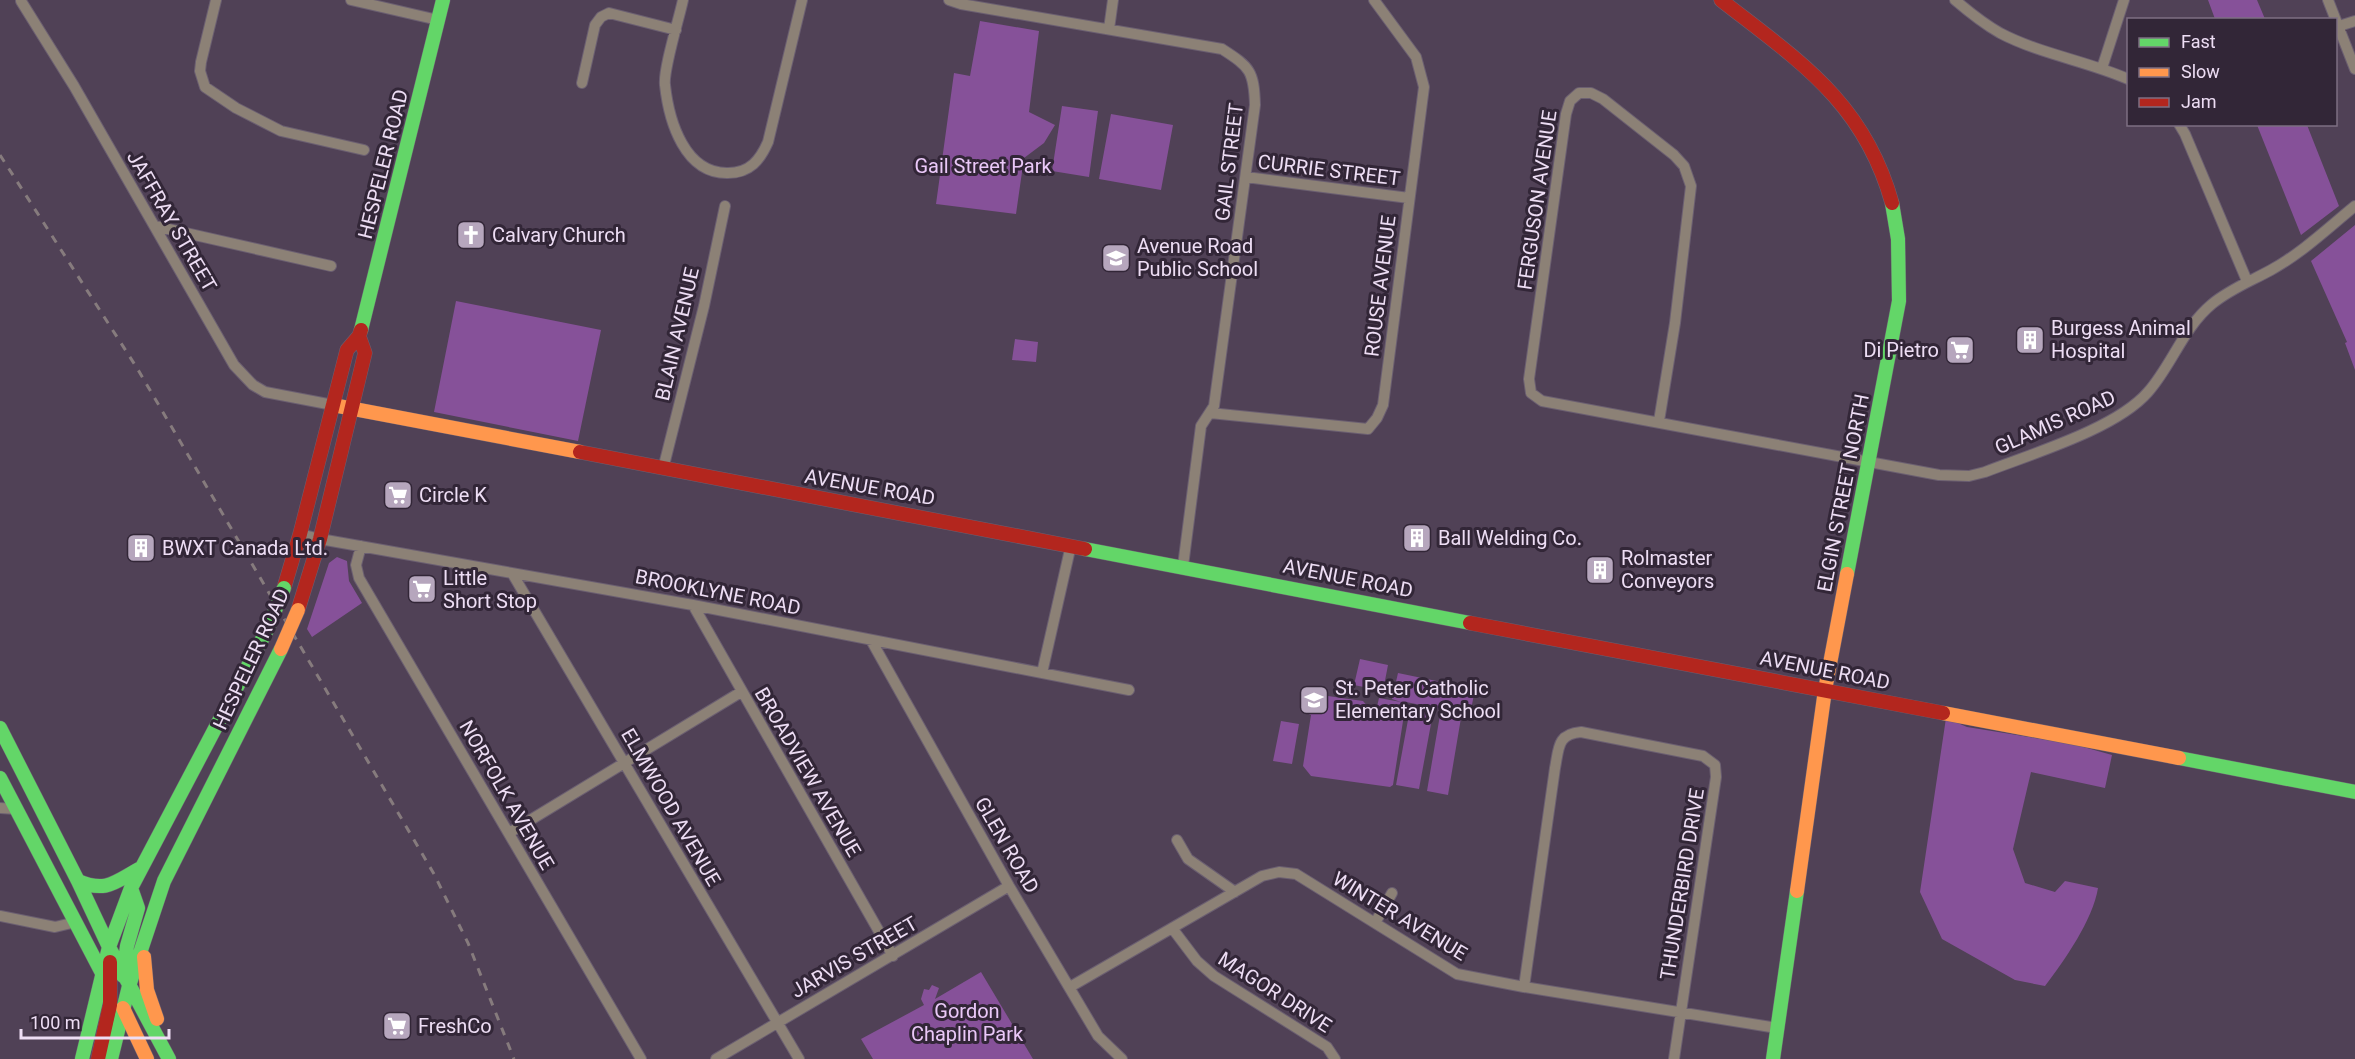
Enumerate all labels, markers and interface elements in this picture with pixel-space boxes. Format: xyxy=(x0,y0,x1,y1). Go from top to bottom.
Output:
legend xyxy=(2127,18,2337,126)
text: Fast xyxy=(2181,31,2216,52)
text: Slow xyxy=(2181,61,2220,82)
street label: HESPELER ROAD xyxy=(353,87,413,241)
text: Jam xyxy=(2181,91,2217,112)
street label: GAIL STREET xyxy=(1210,101,1248,222)
street label: FERGUSON AVENUE xyxy=(1513,109,1561,291)
street label: JAFFRAY STREET xyxy=(122,146,222,296)
street label: CURRIE STREET xyxy=(1256,149,1402,191)
park label: Gail Street Park xyxy=(914,154,1052,178)
street label: ROUSE AVENUE xyxy=(1359,214,1401,358)
church icon: Calvary Church xyxy=(455,219,487,251)
place label: Calvary Church xyxy=(492,223,626,247)
place label: Avenue Road Public School xyxy=(1137,234,1258,281)
school or university icon: Avenue Road Public School xyxy=(1100,242,1132,274)
street label: BLAIN AVENUE xyxy=(650,265,704,403)
place label: Burgess Animal Hospital xyxy=(2051,316,2191,363)
building icon: Burgess Animal Hospital xyxy=(2014,324,2046,356)
supermarket icon: Di Pietro xyxy=(1944,334,1976,366)
place label: Di Pietro xyxy=(1863,338,1939,362)
street label: GLAMIS ROAD xyxy=(1991,385,2119,459)
street label: ELGIN STREET NORTH xyxy=(1812,392,1874,594)
street label: AVENUE ROAD xyxy=(803,464,937,510)
supermarket icon: Circle K xyxy=(382,479,414,511)
place label: Circle K xyxy=(419,483,487,507)
building icon: Ball Welding Co. xyxy=(1401,522,1433,554)
place label: Ball Welding Co. xyxy=(1438,526,1582,550)
building icon: BWXT Canada Ltd. xyxy=(125,532,157,564)
place label: BWXT Canada Ltd. xyxy=(162,536,328,560)
place label: Rolmaster Conveyors xyxy=(1621,546,1714,593)
street label: AVENUE ROAD xyxy=(1281,554,1415,602)
building icon: Rolmaster Conveyors xyxy=(1584,554,1616,586)
street label: BROOKLYNE ROAD xyxy=(633,564,803,620)
place label: Little Short Stop xyxy=(443,566,537,613)
supermarket icon: Little Short Stop xyxy=(406,573,438,605)
street label: HESPELER ROAD xyxy=(208,585,294,733)
street label: AVENUE ROAD xyxy=(1758,646,1892,694)
place label: St. Peter Catholic Elementary School xyxy=(1335,676,1501,723)
street label: BROADVIEW AVENUE xyxy=(750,683,866,861)
school or university icon: St. Peter Catholic Elementary School xyxy=(1298,684,1330,716)
street label: NORFOLK AVENUE xyxy=(455,716,559,874)
street label: ELMWOOD AVENUE xyxy=(616,724,726,890)
street label: THUNDERBIRD DRIVE xyxy=(1655,787,1709,981)
street label: GLEN ROAD xyxy=(970,793,1044,897)
street label: WINTER AVENUE xyxy=(1328,866,1472,966)
street label: JARVIS STREET xyxy=(787,911,922,1003)
street label: MAGOR DRIVE xyxy=(1214,946,1336,1038)
park label: Gordon Chaplin Park xyxy=(911,999,1024,1046)
scale bar xyxy=(21,1002,170,1040)
supermarket icon: FreshCo xyxy=(381,1010,413,1042)
text: 100 m xyxy=(30,1012,81,1033)
place label: FreshCo xyxy=(418,1014,492,1038)

